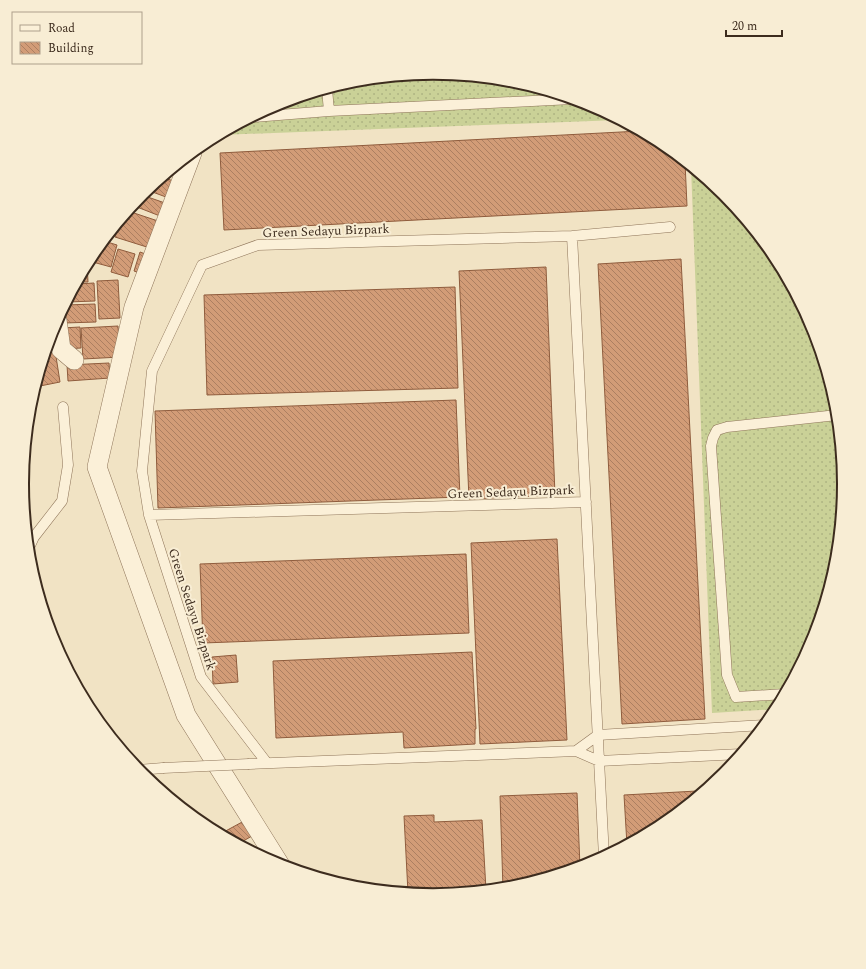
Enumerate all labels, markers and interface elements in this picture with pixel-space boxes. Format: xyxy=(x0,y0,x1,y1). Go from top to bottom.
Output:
legend xyxy=(12,12,142,64)
scale bar xyxy=(726,12,782,38)
text: 20 m xyxy=(732,17,757,36)
text: Road xyxy=(48,19,75,38)
text: Building xyxy=(48,39,94,58)
street label: Green Sedayu Bizpark xyxy=(262,219,390,243)
street label: Green Sedayu Bizpark xyxy=(447,480,575,504)
street label: Green Sedayu Bizpark xyxy=(163,546,221,673)

